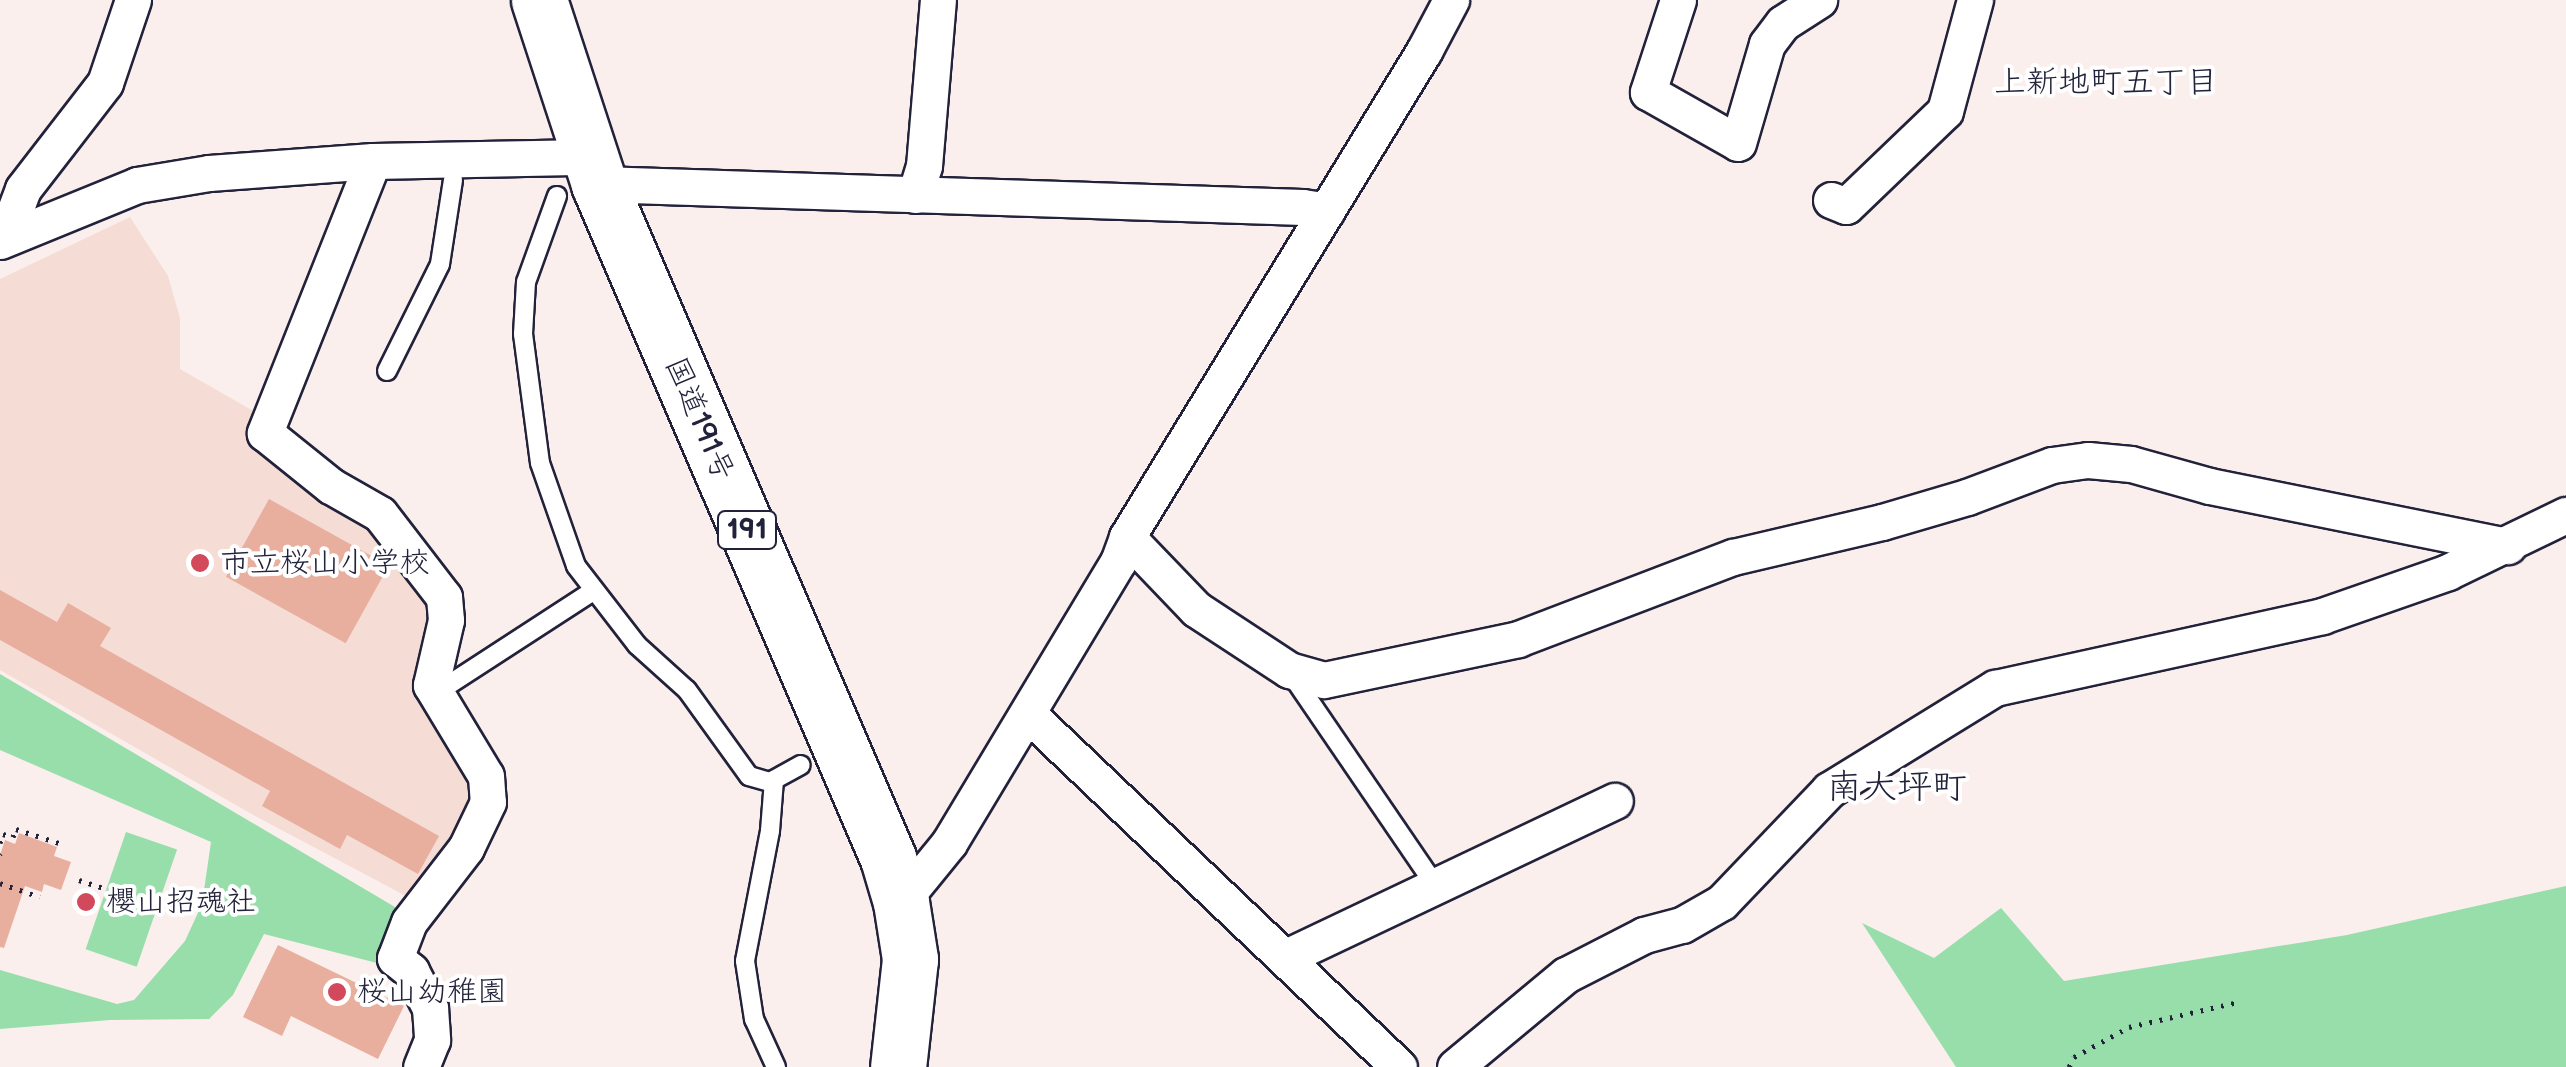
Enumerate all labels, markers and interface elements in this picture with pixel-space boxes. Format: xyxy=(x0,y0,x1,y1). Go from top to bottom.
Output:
district label: 上新地町五丁目 xyxy=(1994,64,2218,102)
street label: 国道191号 xyxy=(657,352,741,486)
road number: 191 xyxy=(717,507,777,553)
place label: 市立桜山小学校 xyxy=(220,545,430,581)
marker: 市立桜山小学校 xyxy=(189,552,211,574)
district label: 南大坪町 xyxy=(1827,767,1967,809)
place label: 櫻山招魂社 xyxy=(106,884,256,920)
marker: 櫻山招魂社 xyxy=(75,891,97,913)
place label: 桜山幼稚園 xyxy=(357,974,507,1010)
marker: 桜山幼稚園 xyxy=(326,981,348,1003)

